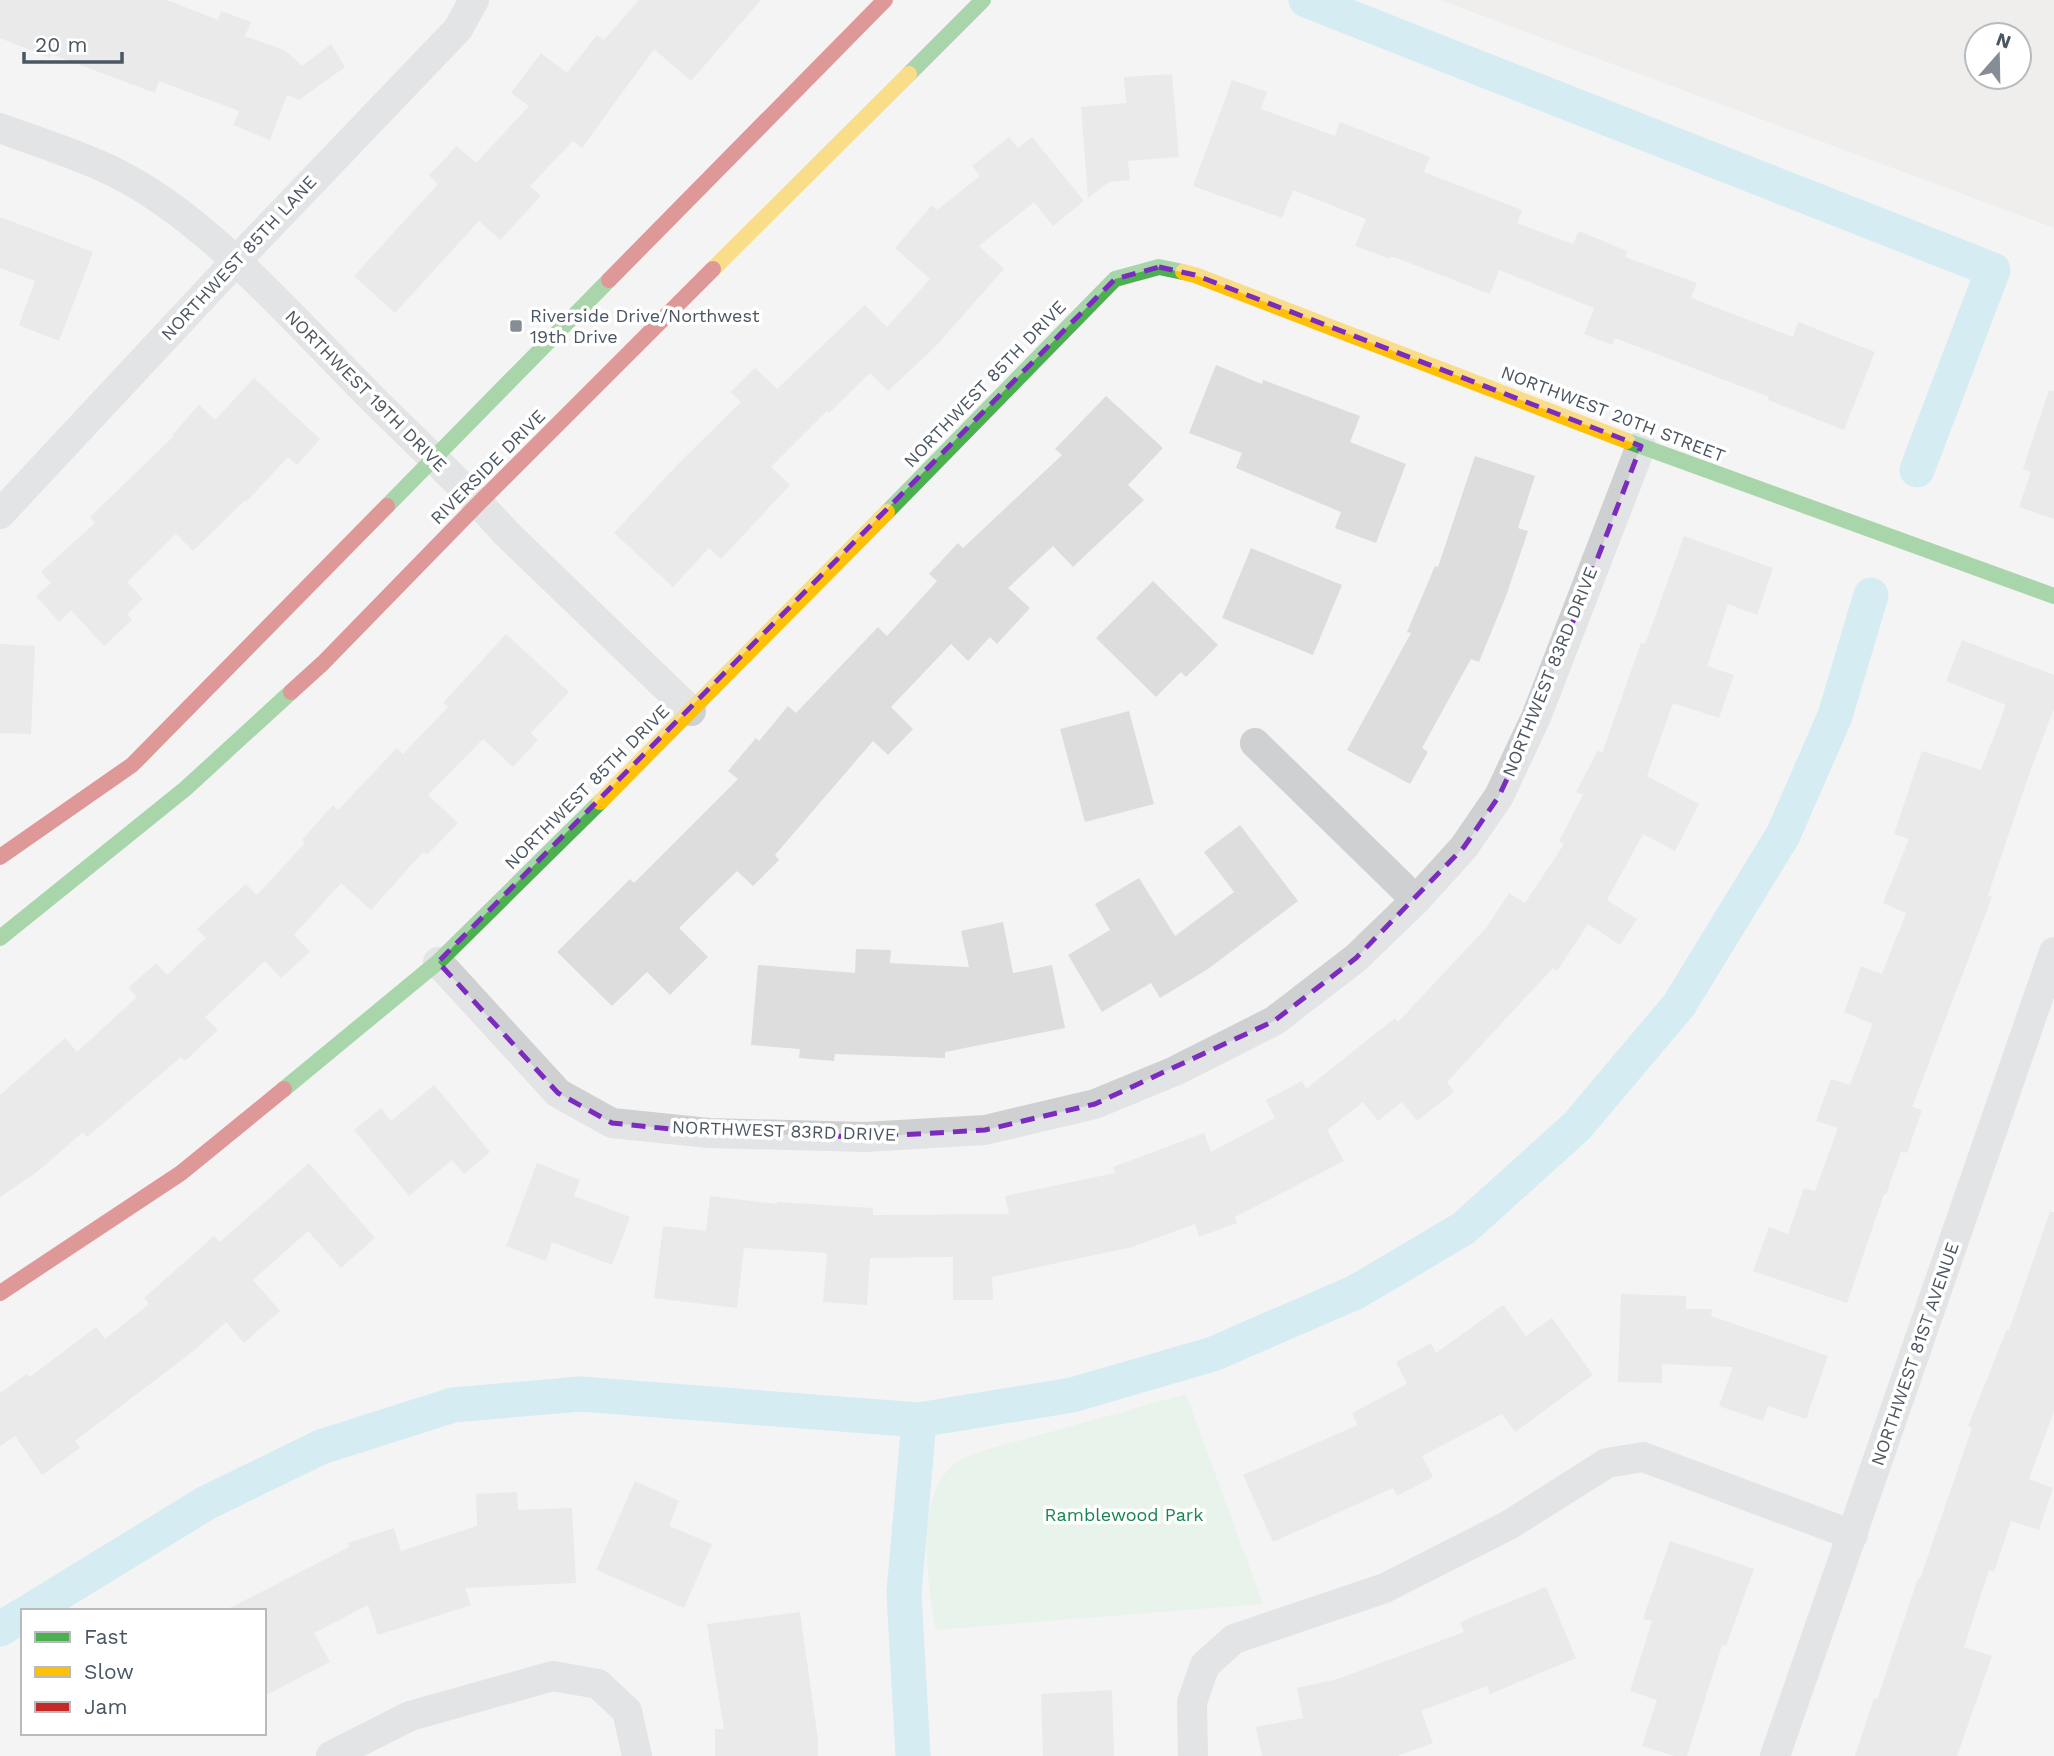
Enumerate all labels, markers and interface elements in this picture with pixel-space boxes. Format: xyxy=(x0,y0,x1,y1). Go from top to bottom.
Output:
scale bar xyxy=(24,21,122,65)
north arrow xyxy=(1963,21,2033,91)
text: N xyxy=(1993,27,2014,54)
text: 20 m xyxy=(35,32,87,57)
street label: NORTHWEST 85TH LANE xyxy=(157,171,321,344)
street label: NORTHWEST 85TH DRIVE xyxy=(899,296,1070,471)
street label: NORTHWEST 19TH DRIVE xyxy=(281,305,452,476)
place label: Riverside Drive/Northwest 19th Drive xyxy=(530,305,760,347)
marker: Riverside Drive/Northwest 19th Drive xyxy=(508,318,524,334)
street label: NORTHWEST 20TH STREET xyxy=(1498,361,1728,466)
street label: RIVERSIDE DRIVE xyxy=(426,405,549,528)
street label: NORTHWEST 83RD DRIVE xyxy=(1498,564,1601,780)
street label: NORTHWEST 85TH DRIVE xyxy=(500,700,673,873)
street label: NORTHWEST 83RD DRIVE xyxy=(672,1116,897,1145)
street label: NORTHWEST 81ST AVENUE xyxy=(1866,1239,1963,1468)
park label: Ramblewood Park xyxy=(1045,1504,1203,1525)
legend xyxy=(21,1609,266,1735)
text: Fast xyxy=(84,1624,128,1649)
text: Slow xyxy=(84,1659,134,1684)
text: Jam xyxy=(84,1694,127,1719)

